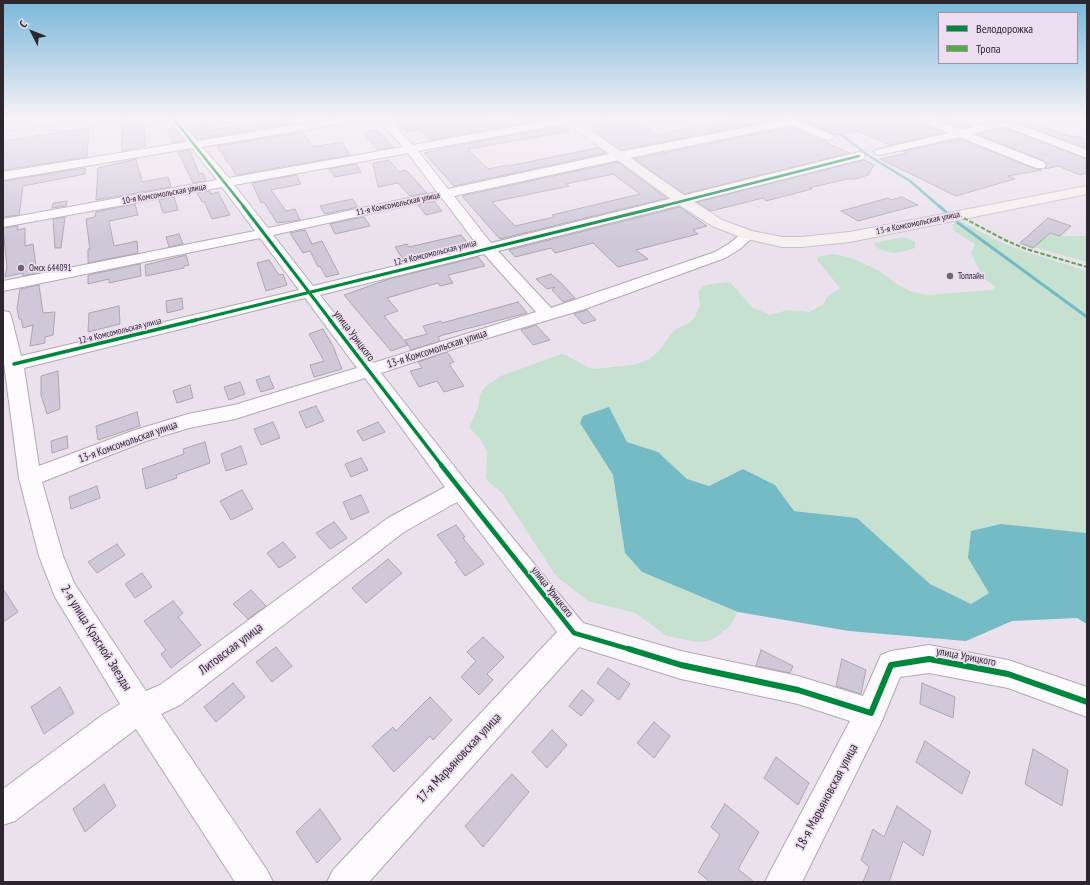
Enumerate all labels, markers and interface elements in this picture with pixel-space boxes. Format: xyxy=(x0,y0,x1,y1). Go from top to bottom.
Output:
north arrow xyxy=(12,12,52,52)
legend xyxy=(938,12,1078,64)
text: С xyxy=(16,17,30,31)
text: Велодорожка xyxy=(976,21,1033,36)
text: Тропа xyxy=(976,41,1001,56)
street label: 10-я Комсомольская улица xyxy=(121,181,207,207)
street label: 11-я Комсомольская улица xyxy=(355,190,441,218)
street label: 13-я Комсомольская улица xyxy=(875,209,961,237)
street label: 12-я Комсомольская улица xyxy=(392,237,478,269)
marker: Омск 644091 xyxy=(16,263,26,273)
place label: Омск 644091 xyxy=(29,263,72,273)
marker: Топлайн xyxy=(945,271,955,281)
place label: Топлайн xyxy=(958,271,984,281)
street label: улица Урицкого xyxy=(330,308,378,364)
street label: 12-я Комсомольская улица xyxy=(77,315,163,347)
street label: 13-я Комсомольская улица xyxy=(385,327,489,371)
street label: 13-я Комсомольская улица xyxy=(77,418,179,466)
street label: улица Урицкого xyxy=(528,564,576,620)
street label: 2-я улица Красной Звезды xyxy=(57,582,135,694)
street label: Литовская улица xyxy=(196,620,266,678)
street label: улица Урицкого xyxy=(935,645,997,669)
street label: 17-я Марьяновская улица xyxy=(413,710,505,806)
street label: 18-я Марьяновская улица xyxy=(792,741,862,853)

